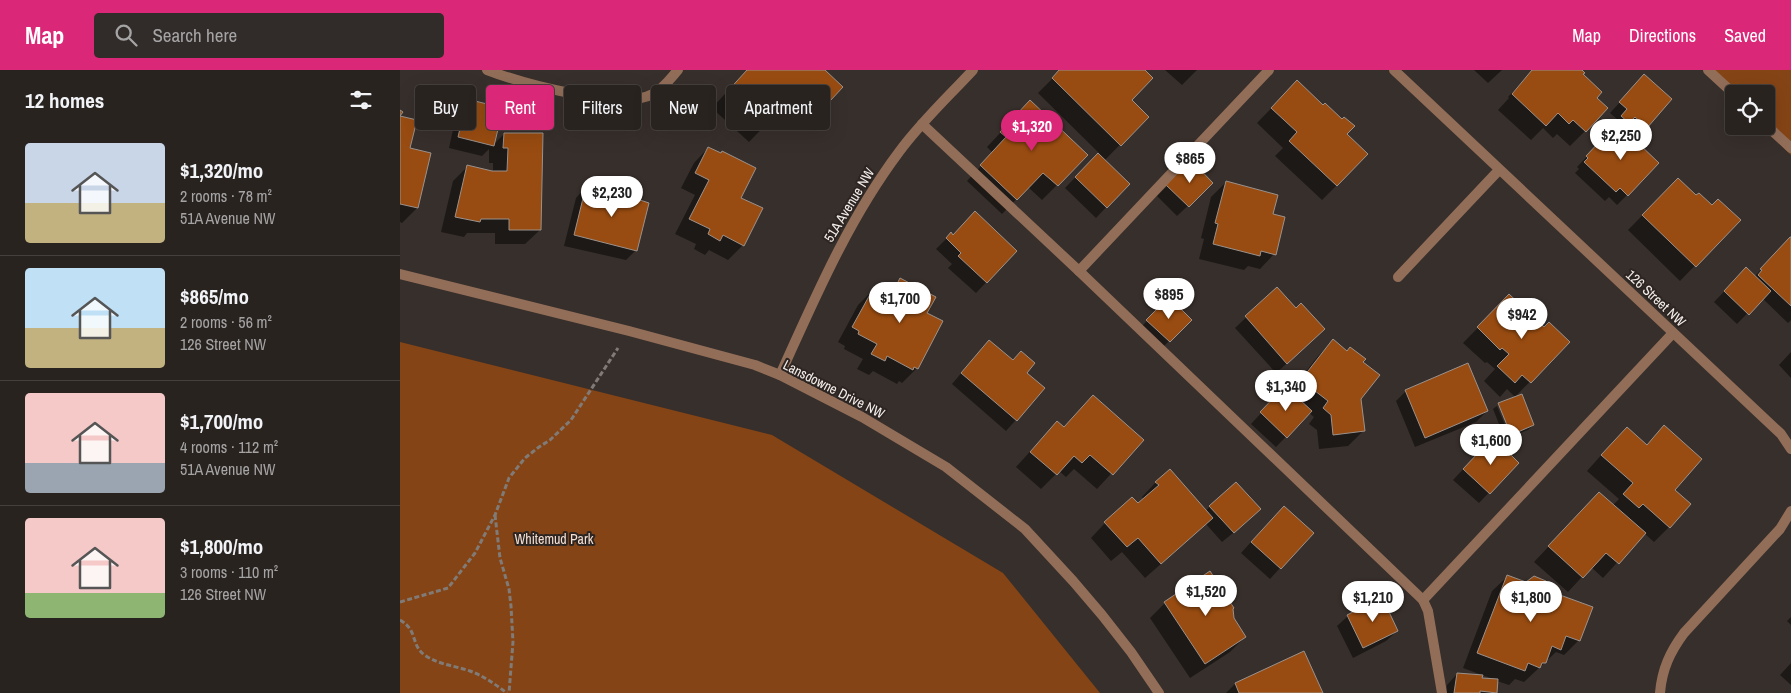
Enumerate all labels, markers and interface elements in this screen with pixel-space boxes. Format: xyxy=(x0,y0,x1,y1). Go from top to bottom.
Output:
search box xyxy=(94,13,444,58)
text: Map xyxy=(25,19,64,51)
icon: search xyxy=(112,21,140,49)
text: Search here xyxy=(152,22,237,48)
text: Map xyxy=(1572,23,1601,48)
text: Directions xyxy=(1629,23,1696,48)
text: Saved xyxy=(1724,23,1766,48)
chip: Buy xyxy=(415,85,476,130)
chip: Rent xyxy=(486,85,554,130)
chip: Filters xyxy=(564,85,641,130)
chip: New xyxy=(651,85,716,130)
chip: Apartment xyxy=(726,85,830,130)
map controls xyxy=(1725,85,1775,135)
button: locate xyxy=(1725,85,1775,135)
text: 12 homes xyxy=(25,86,104,115)
icon: filters xyxy=(347,86,375,114)
pin: $1,320 xyxy=(991,109,1073,152)
text: $1,320 xyxy=(1012,115,1052,137)
pin: $2,250 xyxy=(1580,118,1662,161)
text: $2,250 xyxy=(1601,124,1641,146)
pin: $865 xyxy=(1160,142,1220,184)
text: $865 xyxy=(1175,147,1205,169)
text: $1,320/mo xyxy=(180,156,263,185)
icon: home xyxy=(65,163,125,223)
street label: 51A Avenue NW xyxy=(820,164,878,245)
pin: $2,230 xyxy=(571,176,653,218)
text: $2,230 xyxy=(592,181,632,203)
text: 2 rooms · 78 m² xyxy=(180,185,272,207)
text: 51A Avenue NW xyxy=(180,207,275,229)
street label: 126 Street NW xyxy=(1622,266,1690,330)
pin: $895 xyxy=(1139,278,1199,320)
text: $865/mo xyxy=(180,282,249,311)
pin: $1,700 xyxy=(859,282,941,324)
text: $895 xyxy=(1154,283,1184,305)
text: $1,700 xyxy=(880,287,920,309)
icon: home xyxy=(65,288,125,348)
pin: $942 xyxy=(1492,298,1552,340)
text: $942 xyxy=(1507,303,1537,325)
text: 2 rooms · 56 m² xyxy=(180,311,272,333)
text: 126 Street NW xyxy=(180,333,266,355)
street label: Lansdowne Drive NW xyxy=(780,356,888,422)
pin: $1,340 xyxy=(1245,370,1327,412)
text: $1,340 xyxy=(1266,375,1306,397)
text: $1,700/mo xyxy=(180,407,263,436)
icon: home xyxy=(65,413,125,473)
pin: $1,600 xyxy=(1450,424,1532,466)
text: $1,600 xyxy=(1471,429,1511,451)
text: 4 rooms · 112 m² xyxy=(180,436,278,458)
text: 51A Avenue NW xyxy=(180,458,275,480)
park label: Whitemud Park xyxy=(514,530,594,548)
text: $1,800/mo xyxy=(180,532,263,561)
icon: home xyxy=(65,538,125,598)
text: 3 rooms · 110 m² xyxy=(180,561,278,583)
pin: $1,520 xyxy=(1165,574,1247,617)
text: $1,520 xyxy=(1186,580,1226,602)
pin: $1,210 xyxy=(1332,580,1414,623)
pin: $1,800 xyxy=(1490,580,1572,623)
text: 126 Street NW xyxy=(180,583,266,605)
text: $1,210 xyxy=(1353,586,1393,608)
text: $1,800 xyxy=(1511,586,1551,608)

